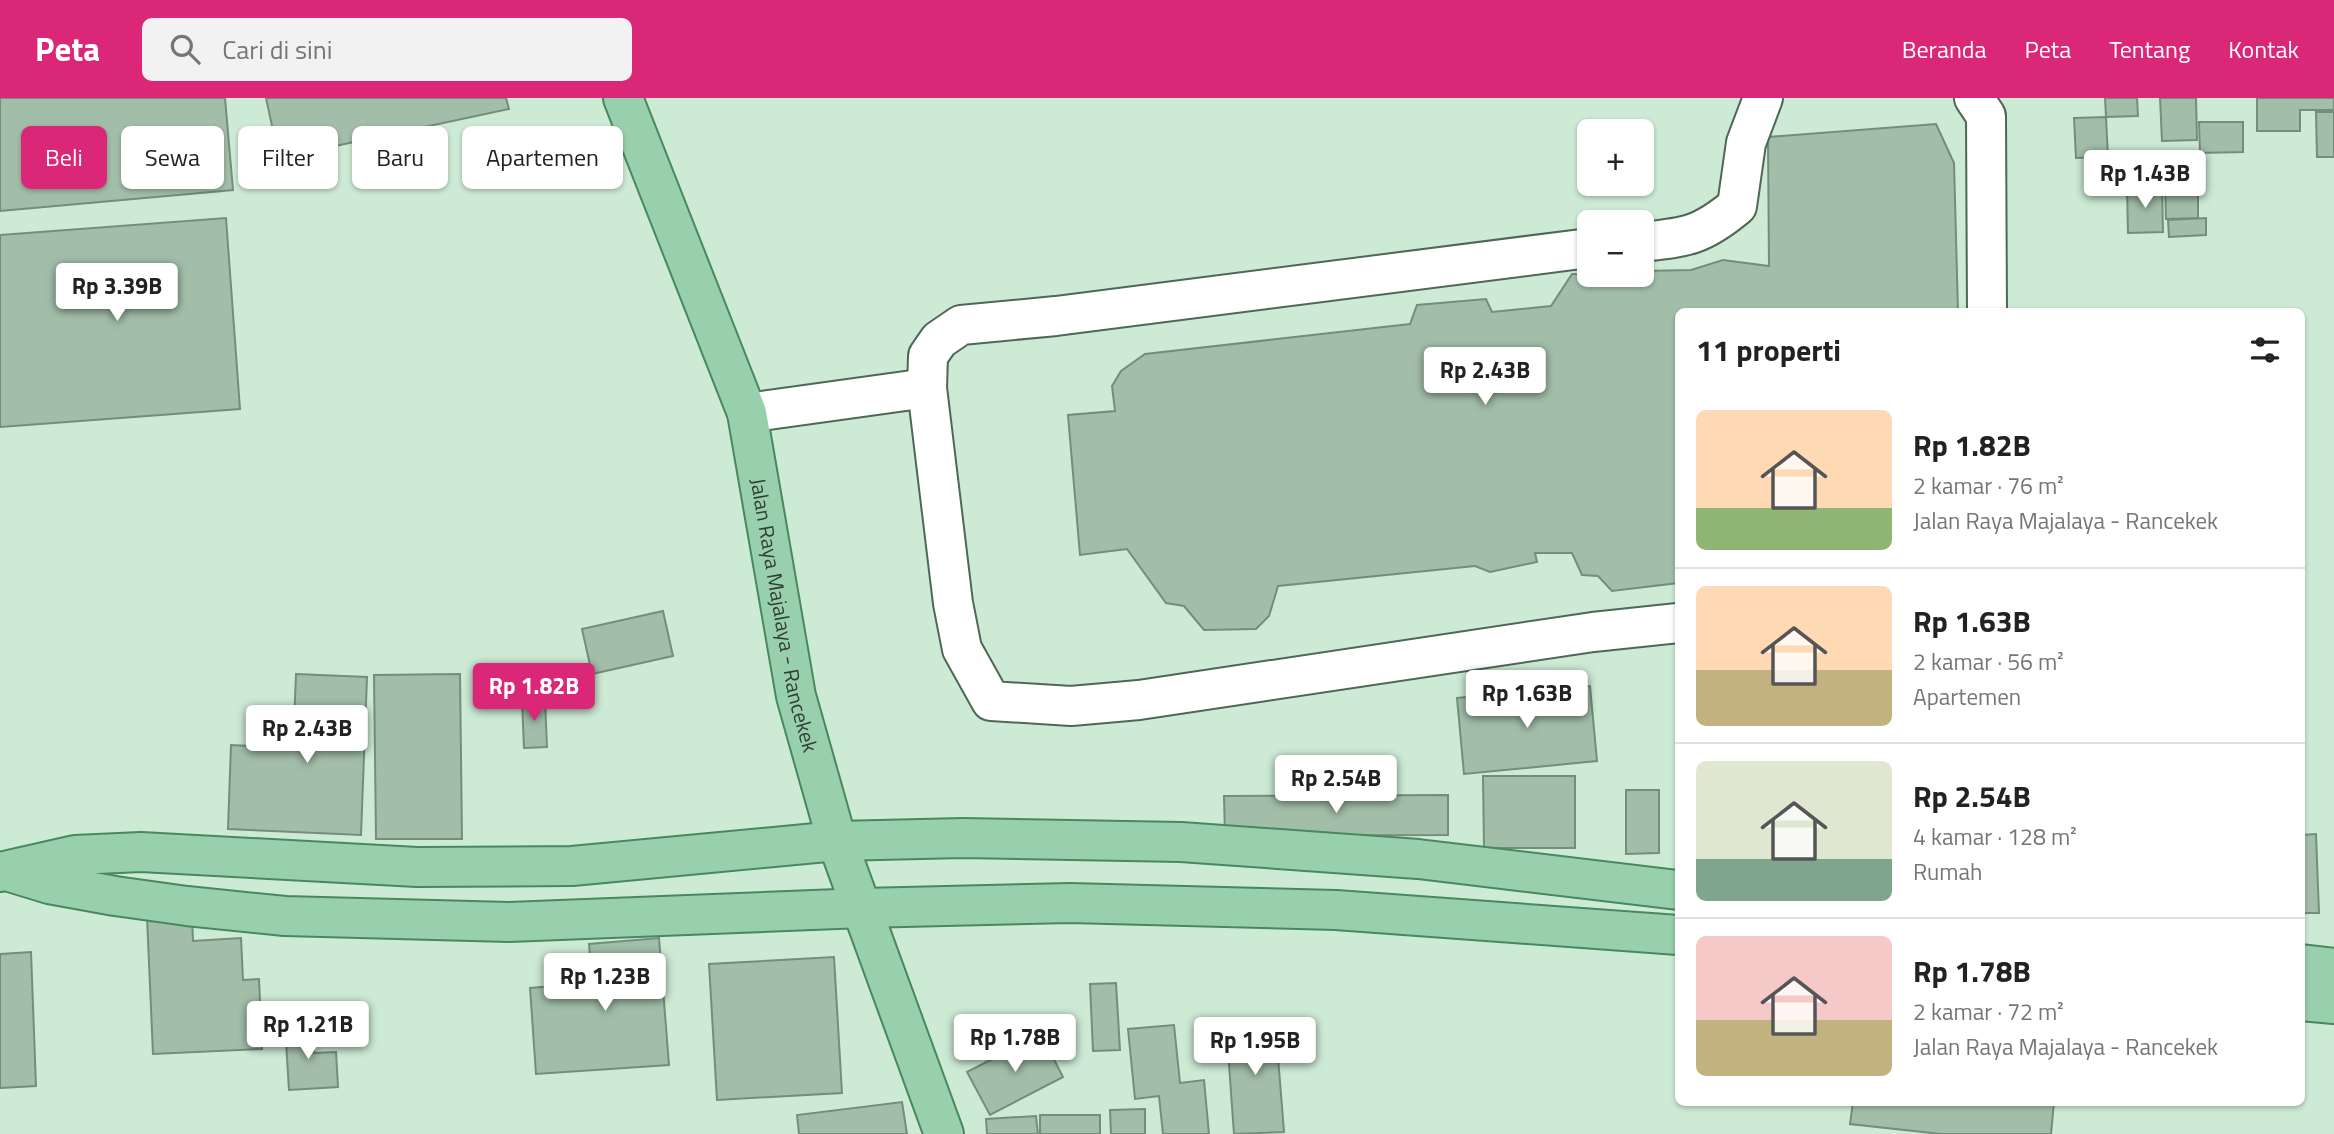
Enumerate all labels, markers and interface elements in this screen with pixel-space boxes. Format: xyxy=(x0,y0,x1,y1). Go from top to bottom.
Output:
search box xyxy=(142,18,632,81)
text: Peta xyxy=(35,24,100,74)
icon: search xyxy=(166,30,204,68)
text: Cari di sini xyxy=(222,30,332,69)
text: Beranda xyxy=(1902,31,1987,67)
text: Peta xyxy=(2025,31,2071,67)
text: Tentang xyxy=(2109,31,2190,67)
text: Kontak xyxy=(2228,31,2299,67)
map controls xyxy=(1577,119,1654,287)
button: + xyxy=(1577,119,1654,196)
chip: Beli xyxy=(21,126,107,189)
chip: Sewa xyxy=(121,126,224,189)
chip: Filter xyxy=(238,126,338,189)
chip: Baru xyxy=(352,126,448,189)
chip: Apartemen xyxy=(462,126,623,189)
pin: Rp 1.43B xyxy=(2073,150,2217,210)
text: Rp 1.43B xyxy=(2100,155,2190,190)
button: − xyxy=(1577,210,1654,287)
pin: Rp 3.39B xyxy=(45,264,189,323)
text: Rp 3.39B xyxy=(72,268,162,303)
text: 11 properti xyxy=(1696,327,1841,373)
icon: filters xyxy=(2246,331,2284,369)
pin: Rp 2.43B xyxy=(1413,348,1557,407)
text: Rp 2.43B xyxy=(1440,352,1530,387)
text: Rp 1.82B xyxy=(1913,422,2031,468)
icon: home xyxy=(1752,438,1836,522)
text: 2 kamar · 76 m² xyxy=(1913,468,2064,503)
street label: Jalan Raya Majalaya - Rancekek xyxy=(743,475,827,756)
text: Jalan Raya Majalaya - Rancekek xyxy=(1913,503,2218,538)
text: Rp 1.63B xyxy=(1913,598,2031,644)
icon: home xyxy=(1752,614,1836,698)
text: 2 kamar · 56 m² xyxy=(1913,644,2064,679)
pin: Rp 1.82B xyxy=(462,664,606,723)
text: Rp 1.82B xyxy=(489,668,579,703)
pin: Rp 1.63B xyxy=(1455,670,1599,730)
text: Rp 1.63B xyxy=(1482,675,1572,710)
text: Apartemen xyxy=(1913,679,2021,714)
pin: Rp 2.43B xyxy=(235,706,379,765)
text: Rp 2.43B xyxy=(262,710,352,745)
pin: Rp 2.54B xyxy=(1264,756,1408,815)
text: Rp 2.54B xyxy=(1291,760,1381,795)
text: Rp 2.54B xyxy=(1913,773,2031,819)
icon: home xyxy=(1752,789,1836,873)
text: 4 kamar · 128 m² xyxy=(1913,819,2077,854)
text: Rumah xyxy=(1913,854,1982,889)
text: Rp 1.78B xyxy=(1913,948,2031,994)
pin: Rp 1.23B xyxy=(533,954,677,1013)
text: Rp 1.23B xyxy=(560,958,650,993)
icon: home xyxy=(1752,964,1836,1048)
text: 2 kamar · 72 m² xyxy=(1913,994,2064,1029)
pin: Rp 1.21B xyxy=(236,1002,380,1061)
text: Rp 1.21B xyxy=(263,1006,353,1041)
pin: Rp 1.78B xyxy=(943,1014,1087,1074)
pin: Rp 1.95B xyxy=(1183,1018,1327,1077)
text: Rp 1.78B xyxy=(970,1019,1060,1054)
text: Rp 1.95B xyxy=(1210,1022,1300,1057)
text: Jalan Raya Majalaya - Rancekek xyxy=(1913,1029,2218,1064)

